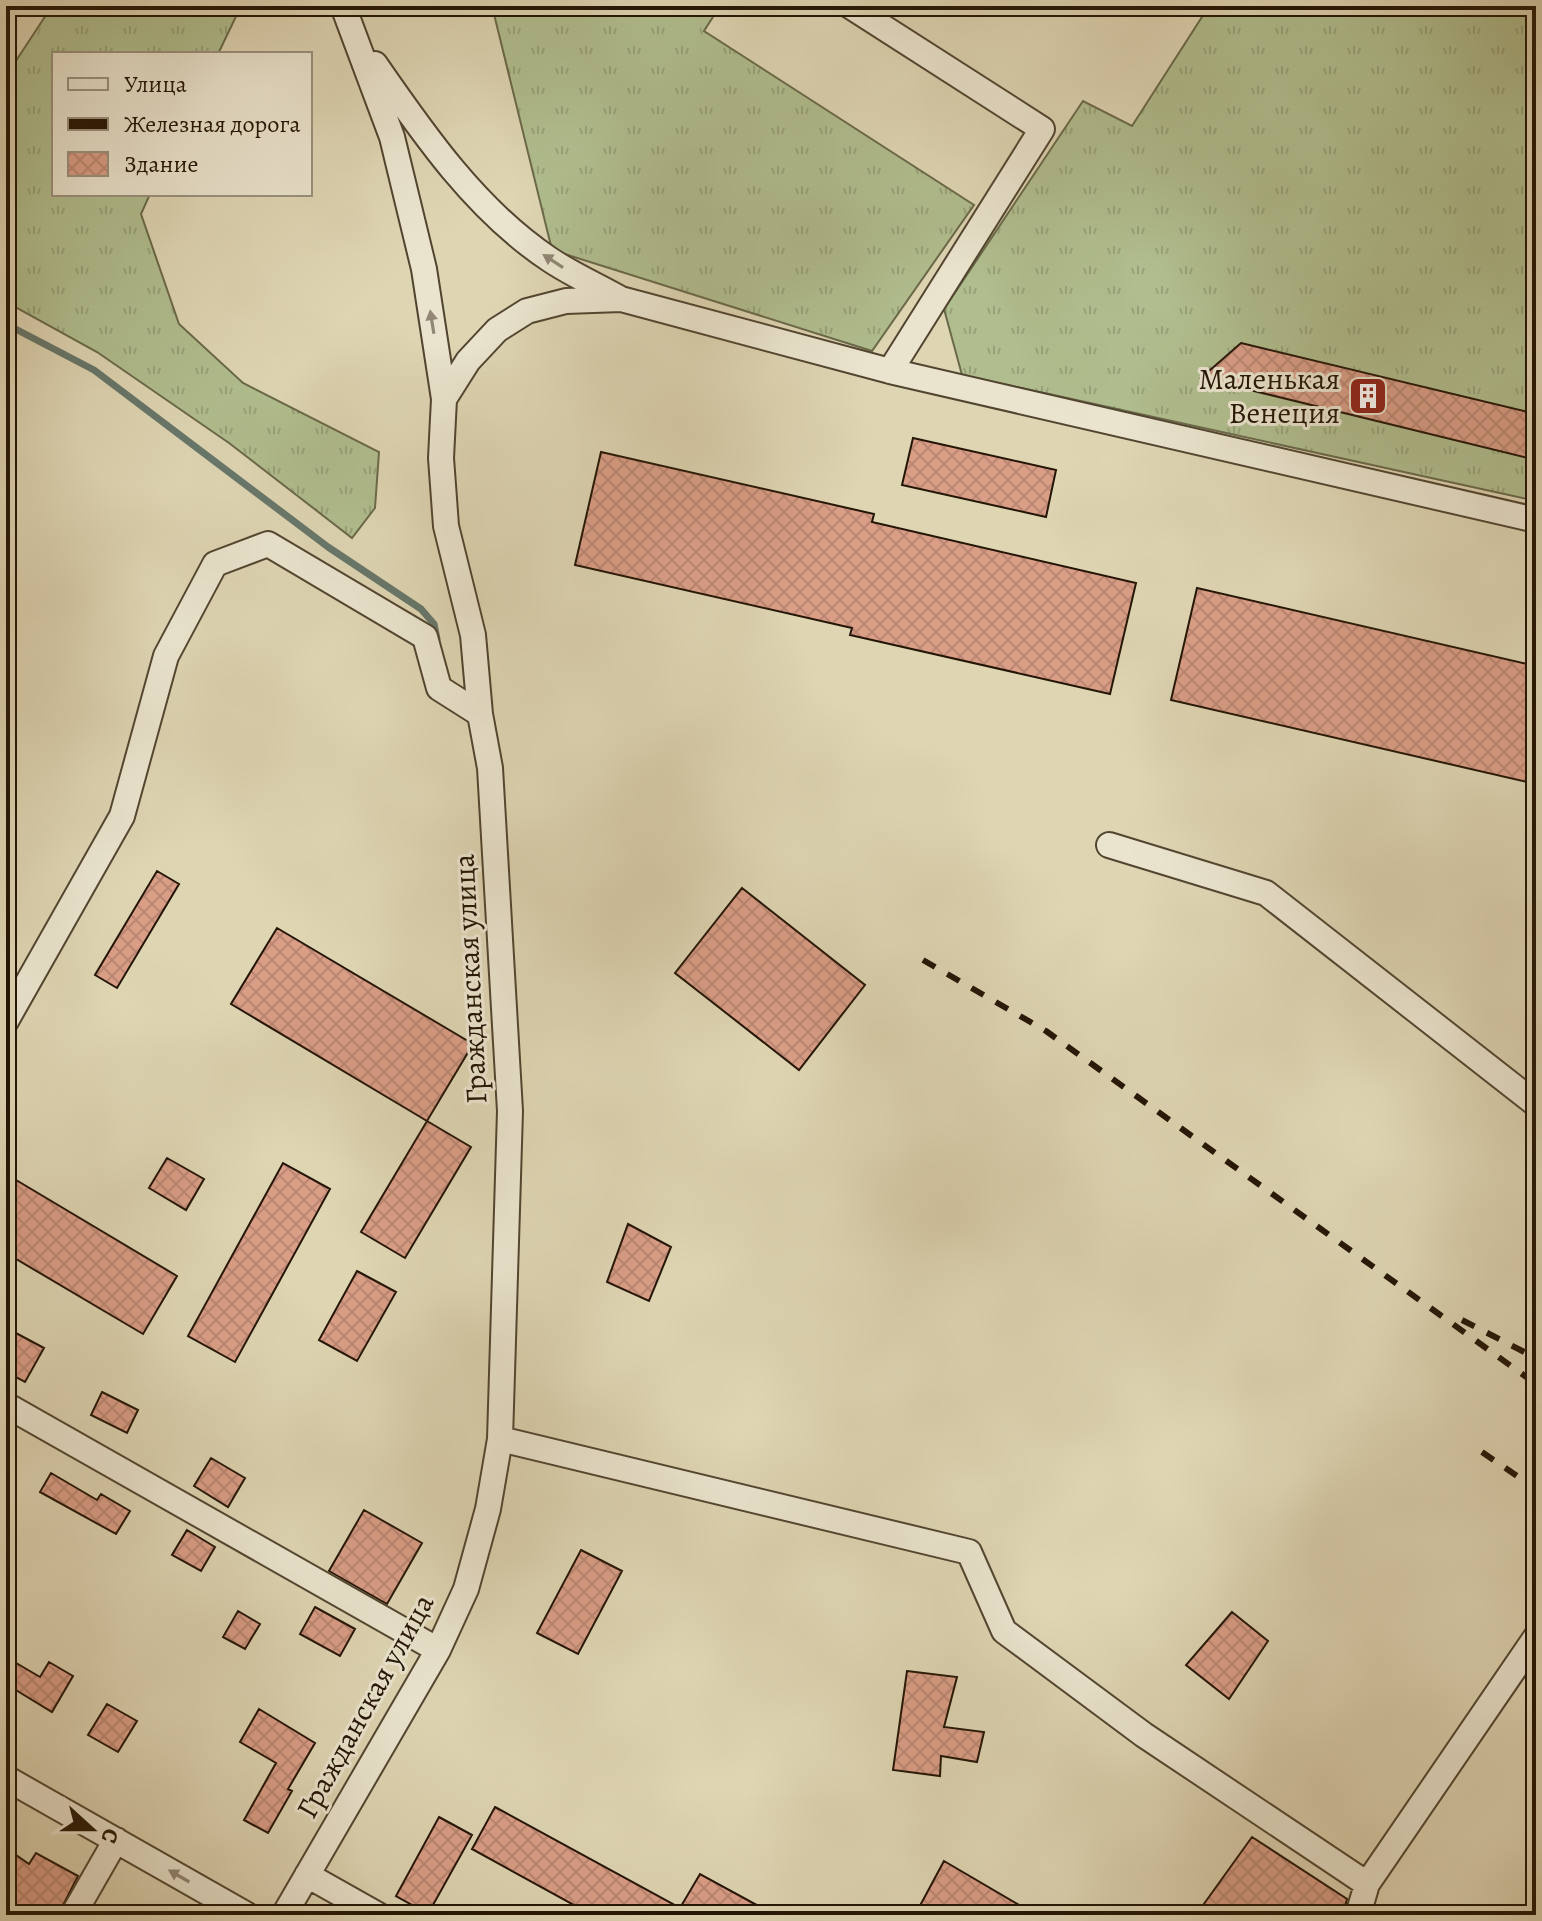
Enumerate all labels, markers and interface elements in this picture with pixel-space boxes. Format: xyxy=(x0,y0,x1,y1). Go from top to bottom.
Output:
legend xyxy=(52,52,312,196)
text: Улица xyxy=(124,68,187,100)
text: Железная дорога xyxy=(124,108,300,140)
text: Здание xyxy=(124,148,199,180)
one-way arrow xyxy=(542,254,564,268)
one-way arrow xyxy=(425,309,438,334)
place label: Маленькая Венеция xyxy=(1199,359,1340,433)
building icon: Маленькая Венеция xyxy=(1347,375,1389,417)
street label: Гражданская улица xyxy=(443,853,497,1105)
street label: Гражданская улица xyxy=(287,1587,443,1825)
north arrow xyxy=(52,1789,132,1869)
text: С xyxy=(93,1824,126,1848)
one-way arrow xyxy=(168,1869,190,1883)

